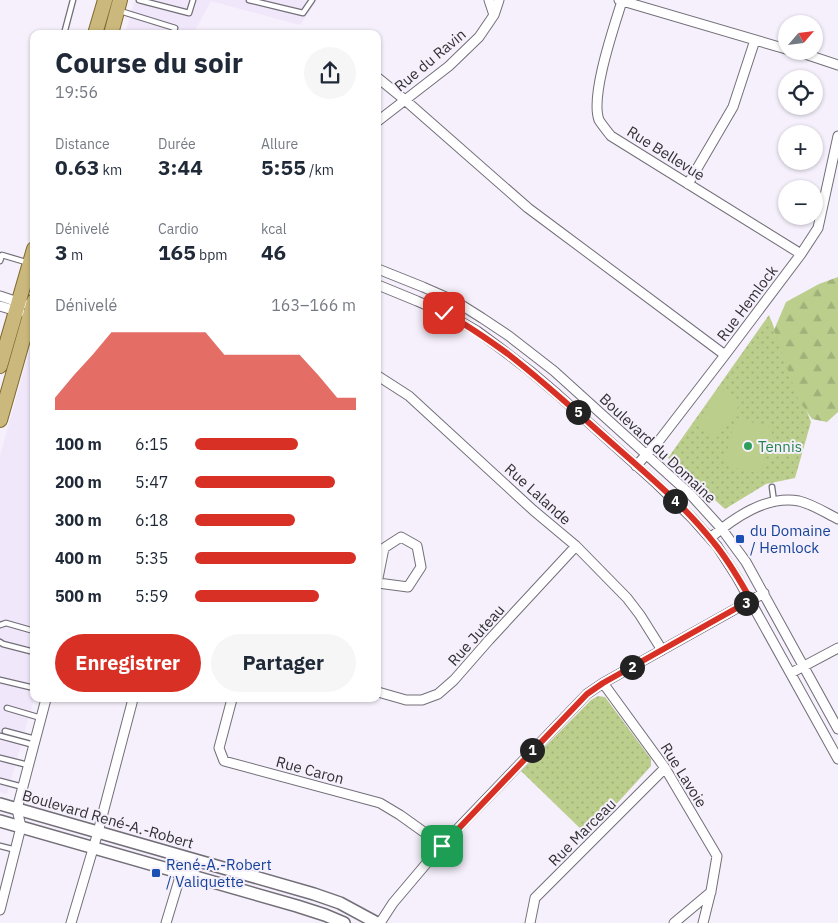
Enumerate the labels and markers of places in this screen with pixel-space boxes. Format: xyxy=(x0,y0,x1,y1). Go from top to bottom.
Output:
pin xyxy=(423,292,465,334)
pin: 5 xyxy=(566,400,590,424)
place label: Tennis xyxy=(758,437,802,456)
marker: Tennis xyxy=(742,440,754,452)
pin: 4 xyxy=(662,488,688,514)
place label: du Domaine / Hemlock xyxy=(750,521,831,557)
marker: du Domaine / Hemlock xyxy=(734,533,746,545)
pin: 3 xyxy=(734,590,758,616)
pin: 2 xyxy=(620,654,644,680)
pin: 1 xyxy=(520,738,544,762)
pin xyxy=(421,825,463,867)
place label: René-A.-Robert / Valiquette xyxy=(166,855,272,891)
marker: René-A.-Robert / Valiquette xyxy=(150,867,162,879)

